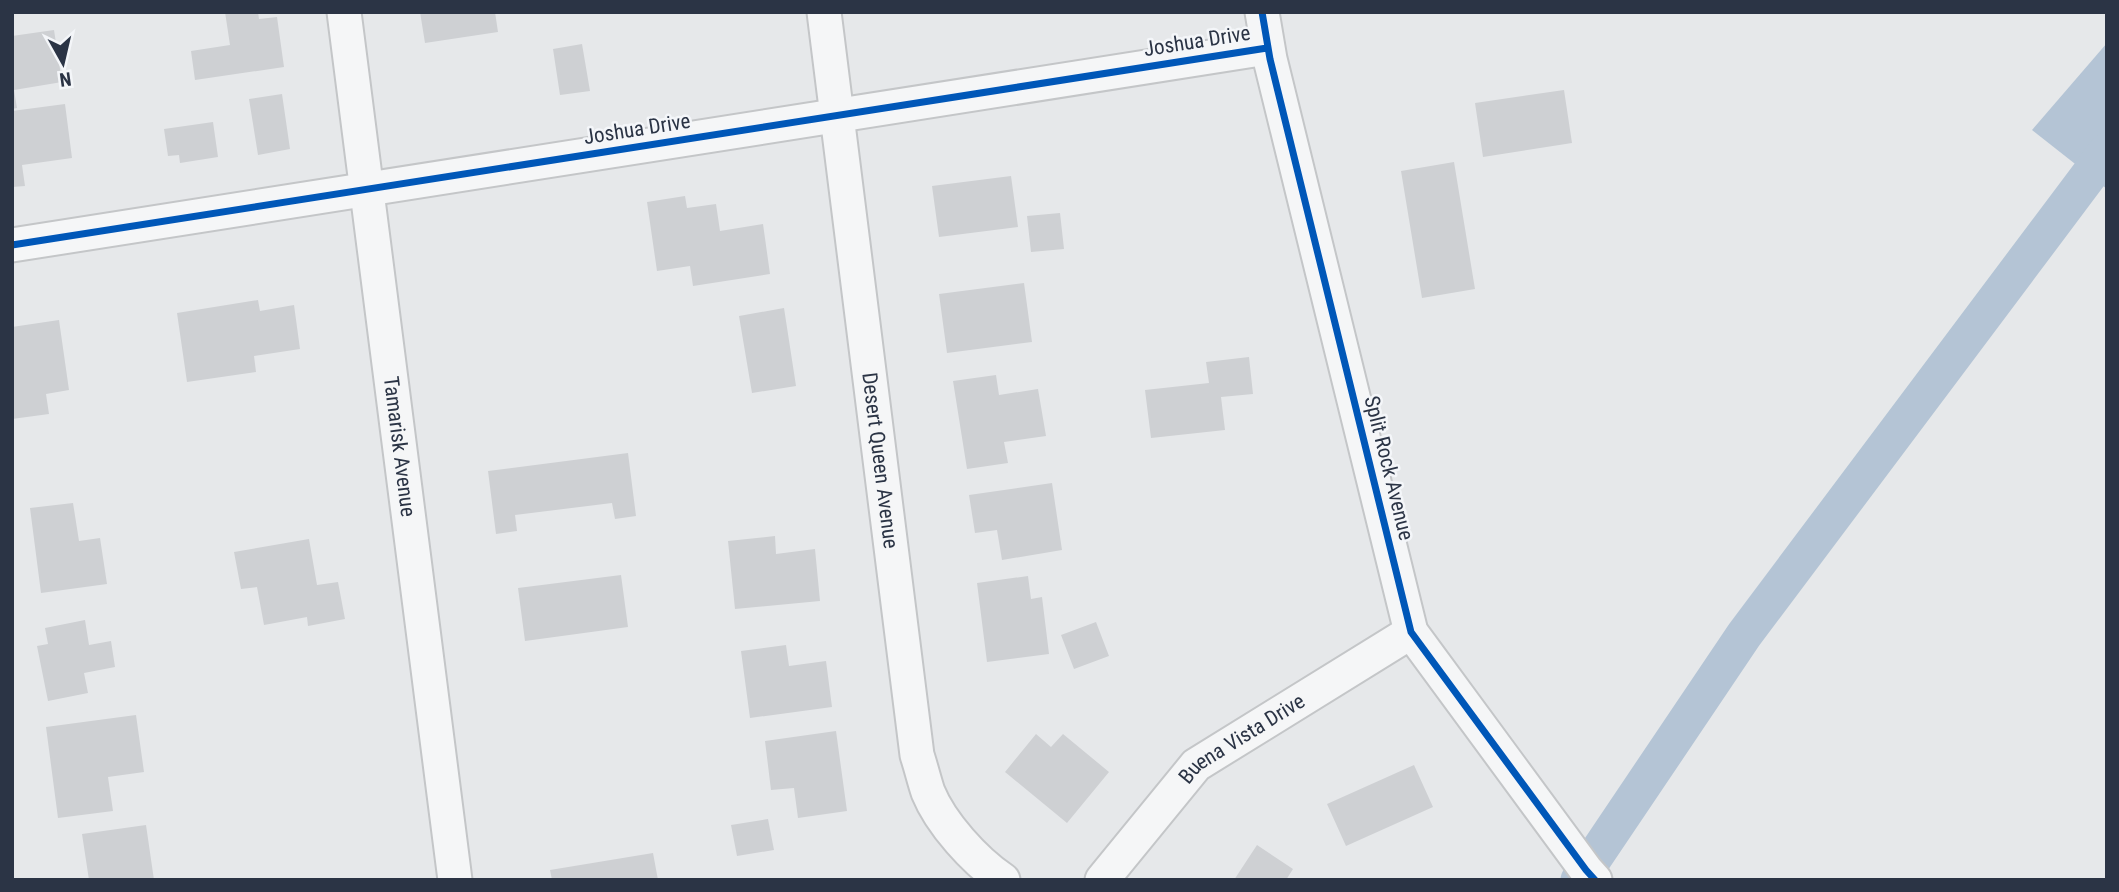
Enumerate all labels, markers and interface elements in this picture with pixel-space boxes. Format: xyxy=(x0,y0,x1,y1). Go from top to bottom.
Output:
street label: Joshua Drive xyxy=(1142,21,1252,61)
north arrow xyxy=(28,28,98,98)
text: N xyxy=(58,67,73,92)
street label: Joshua Drive xyxy=(582,109,692,149)
street label: Desert Queen Avenue xyxy=(857,371,903,550)
street label: Tamarisk Avenue xyxy=(379,375,420,518)
street label: Split Rock Avenue xyxy=(1359,393,1419,543)
street label: Buena Vista Drive xyxy=(1174,689,1309,788)

